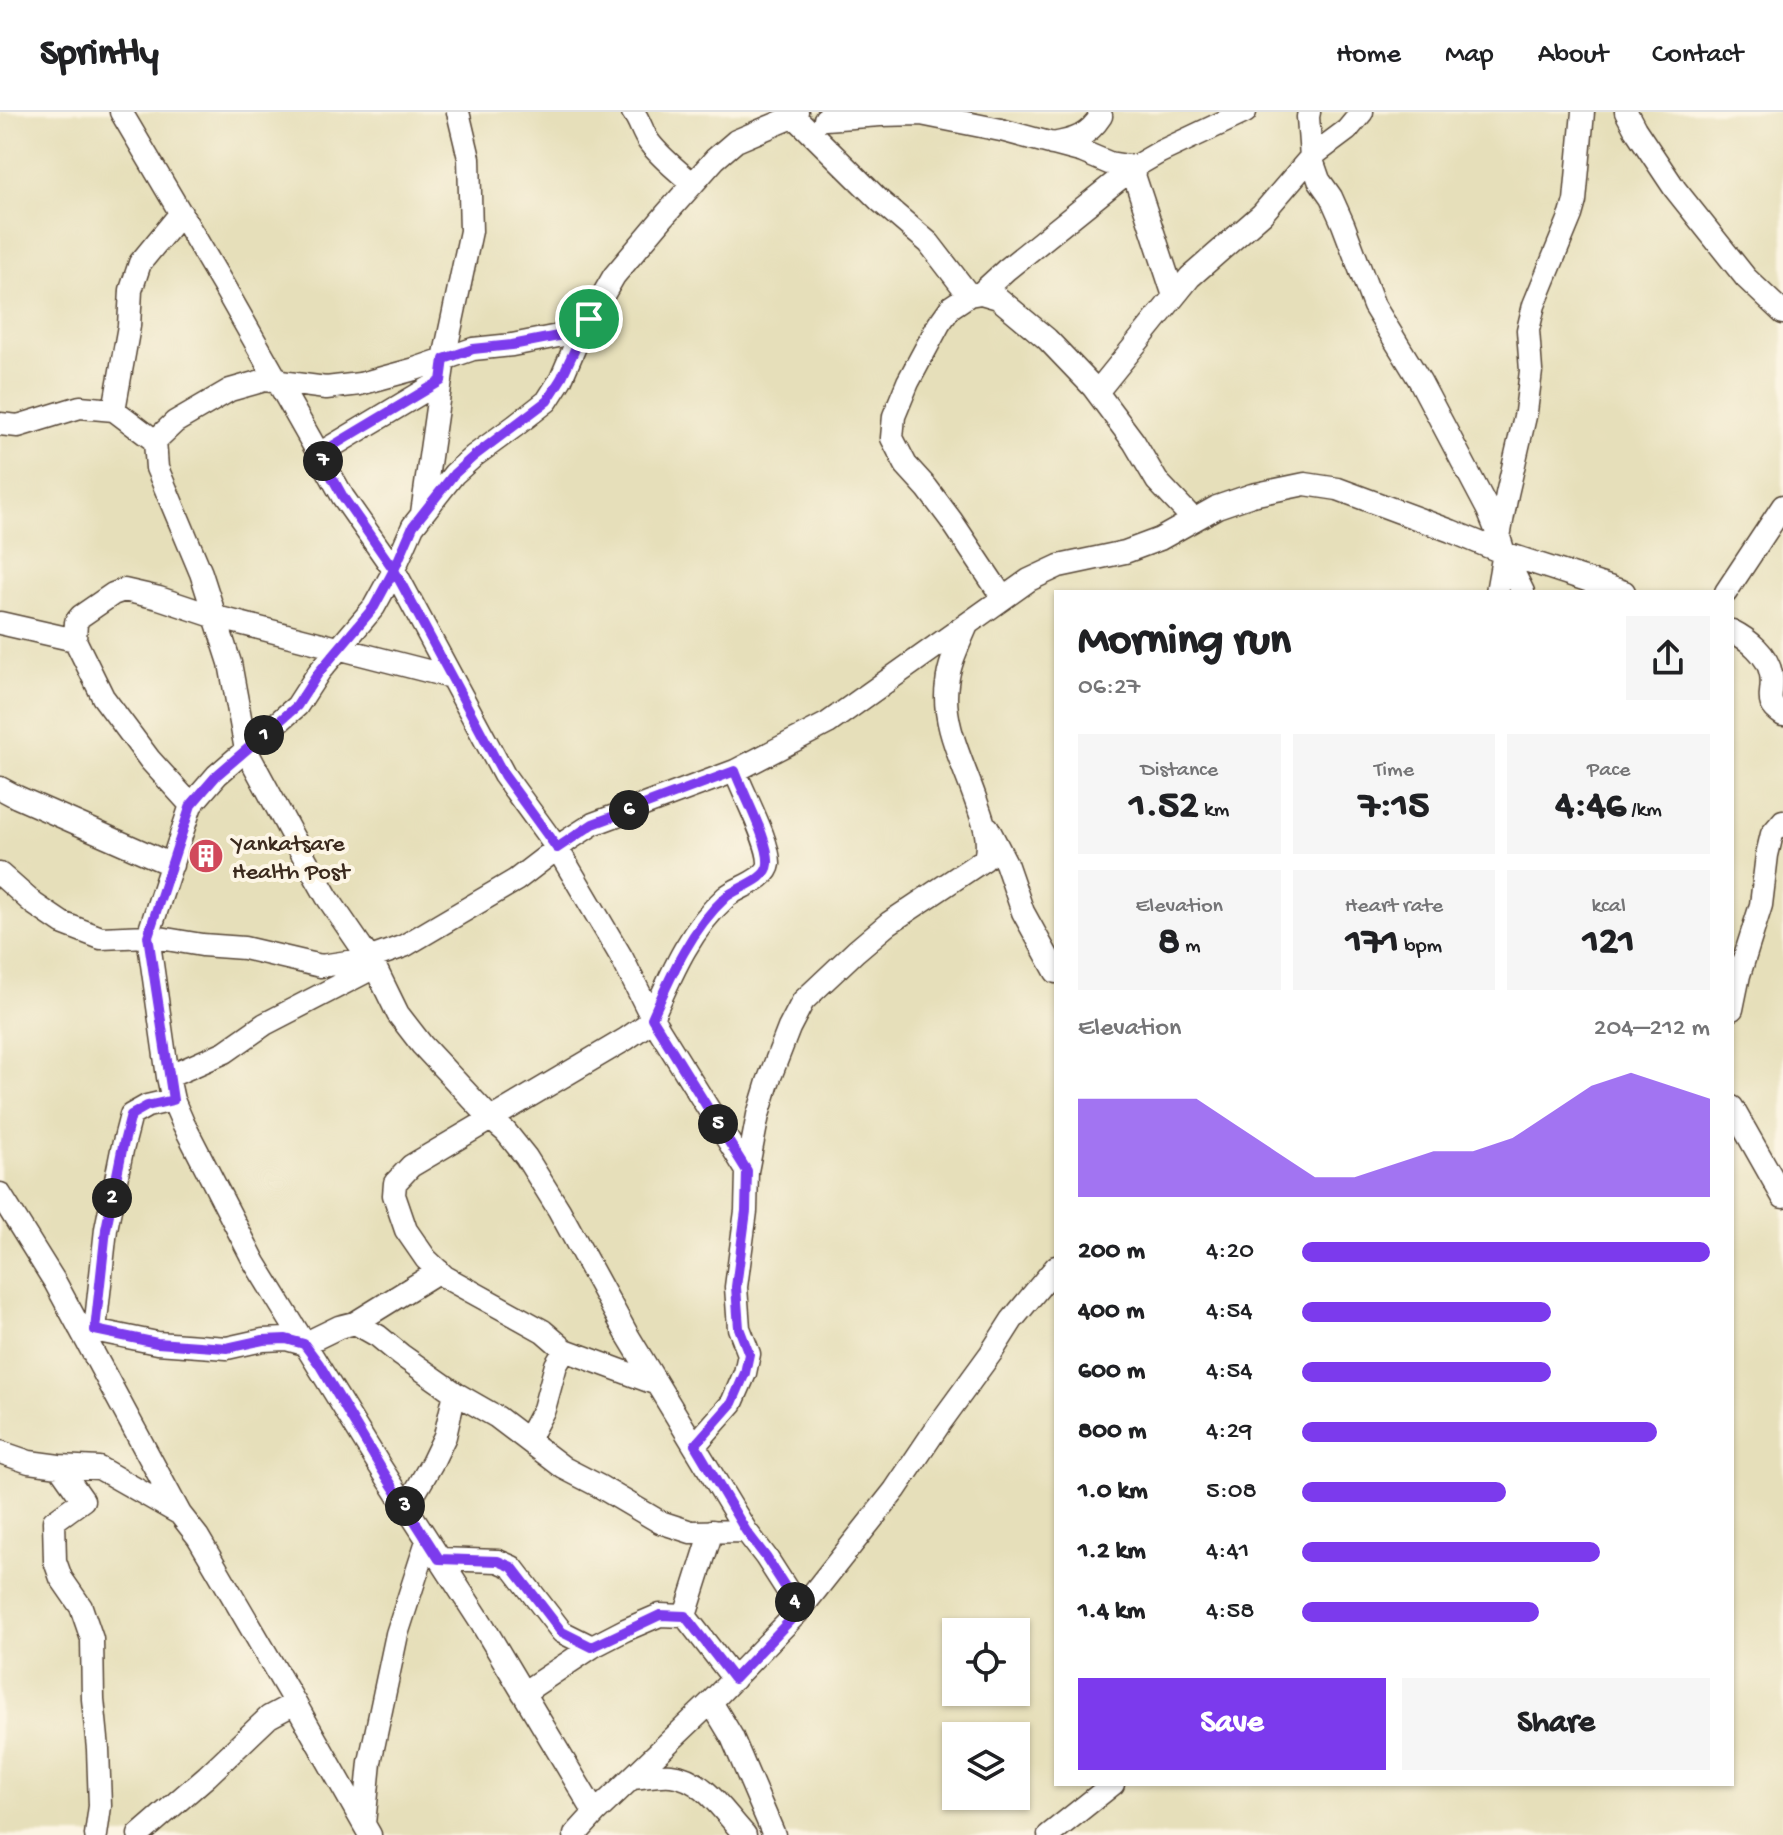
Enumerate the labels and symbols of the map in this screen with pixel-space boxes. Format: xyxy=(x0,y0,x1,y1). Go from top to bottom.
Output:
pin xyxy=(555,285,623,353)
pin: 7 xyxy=(303,441,343,481)
pin: 1 xyxy=(244,715,284,755)
pin: 6 xyxy=(609,790,649,830)
place label: Yankatsare Health Post xyxy=(230,831,352,888)
building icon: Yankatsare Health Post xyxy=(187,837,225,875)
pin: 5 xyxy=(698,1104,738,1144)
pin: 2 xyxy=(92,1178,132,1218)
pin: 3 xyxy=(385,1486,425,1526)
pin: 4 xyxy=(775,1582,815,1622)

